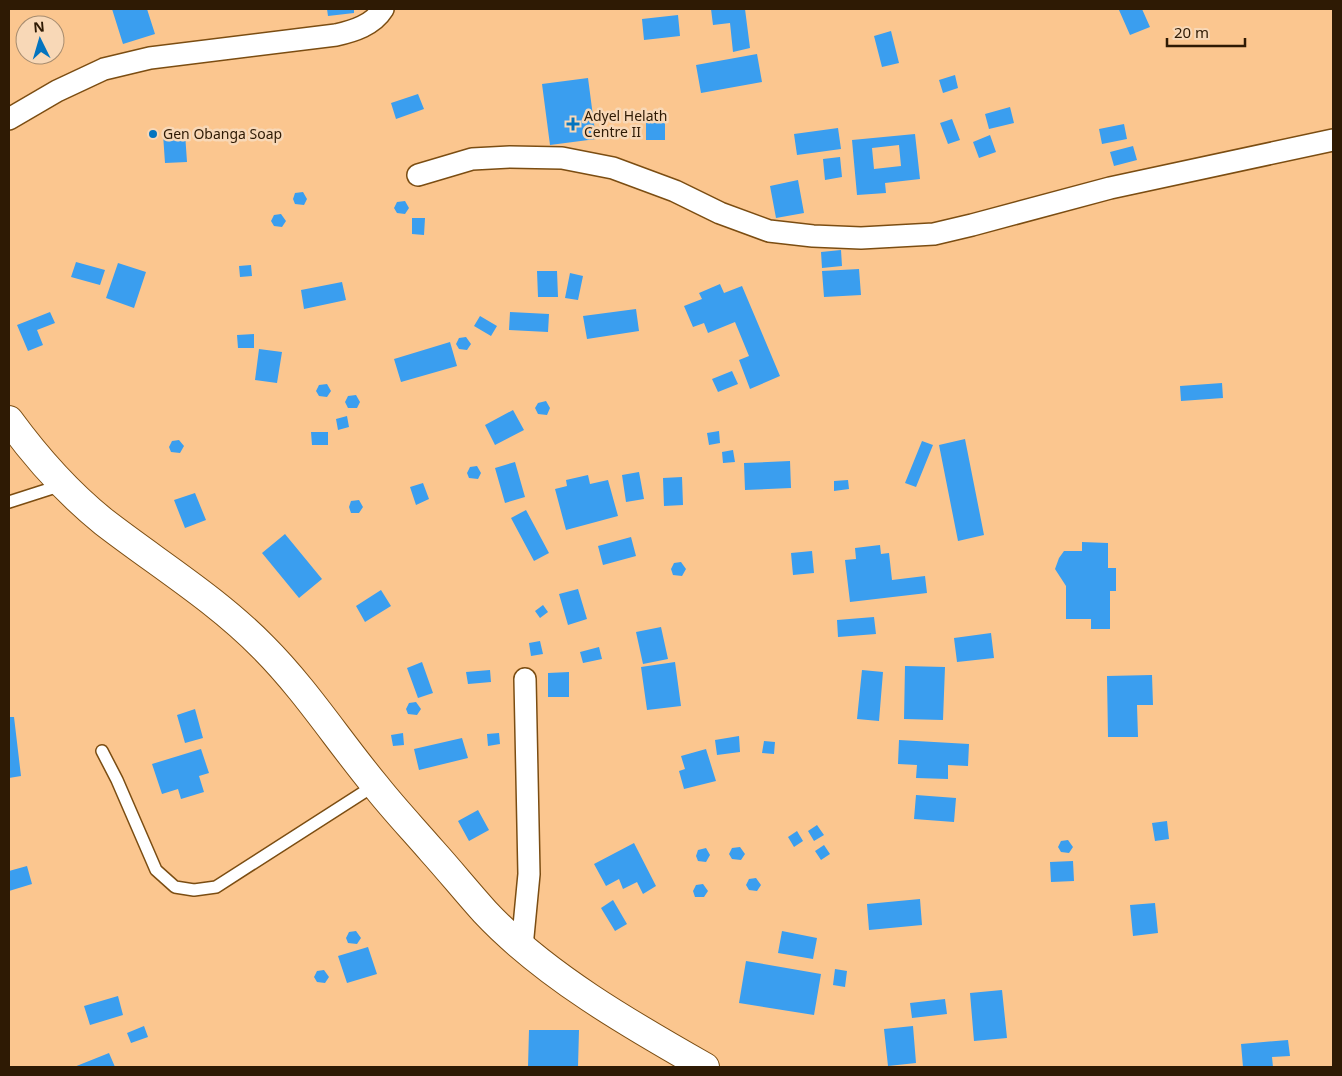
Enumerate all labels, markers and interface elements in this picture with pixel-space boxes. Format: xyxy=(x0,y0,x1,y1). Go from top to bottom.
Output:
north arrow xyxy=(15,15,65,65)
scale bar xyxy=(1167,15,1244,47)
text: N xyxy=(32,17,45,37)
text: 20 m xyxy=(1174,22,1209,42)
place label: Adyel Helath Centre II xyxy=(584,106,667,141)
marker: Adyel Helath Centre II xyxy=(566,117,580,131)
place label: Gen Obanga Soap xyxy=(163,124,282,143)
marker: Gen Obanga Soap xyxy=(147,128,159,140)

